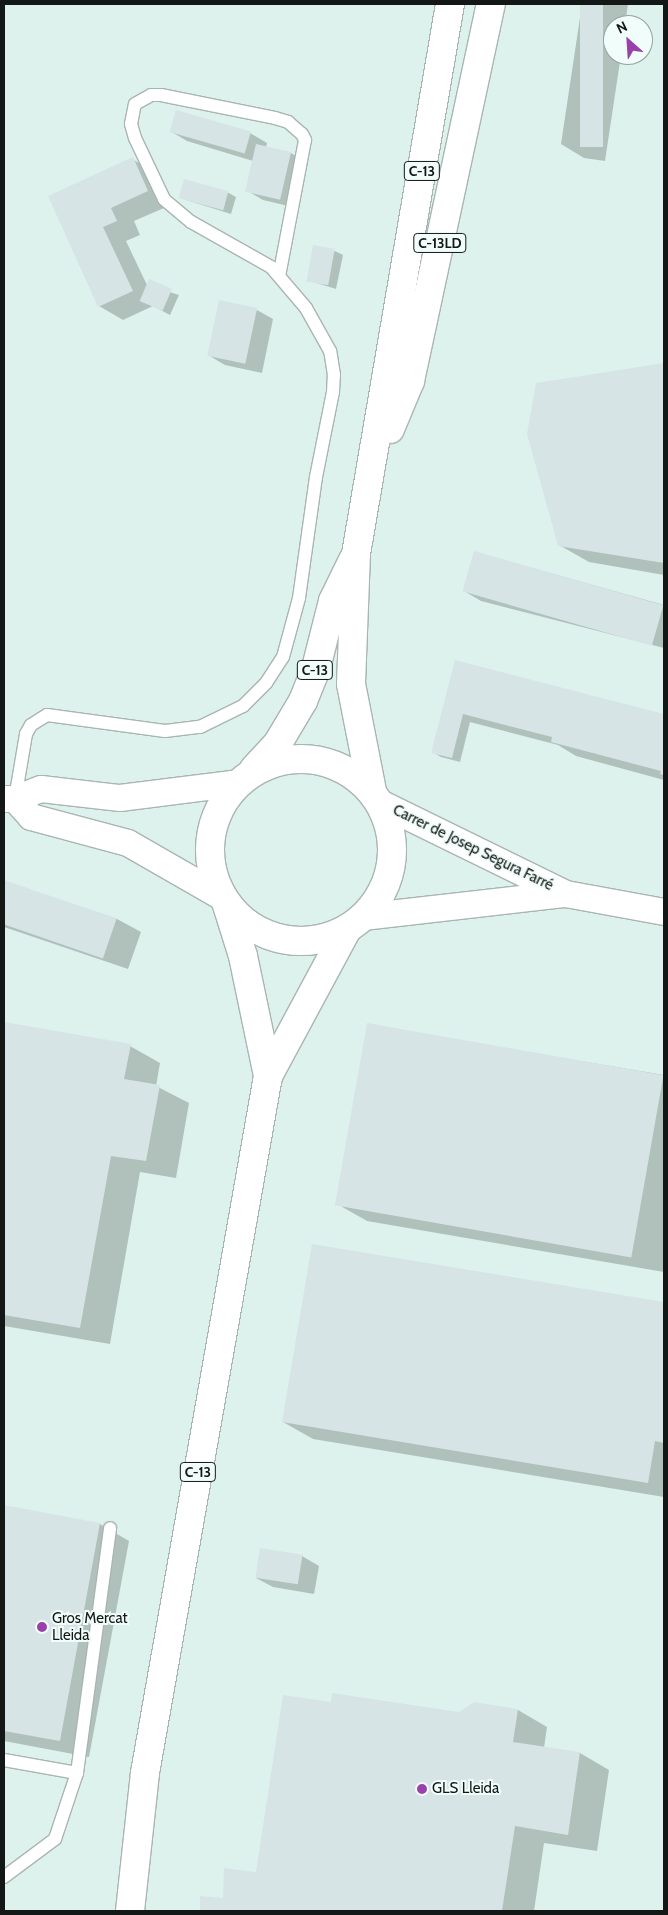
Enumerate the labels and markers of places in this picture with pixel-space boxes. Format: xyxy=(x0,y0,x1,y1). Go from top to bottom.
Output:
place label: Gros Mercat Lleida xyxy=(52,1609,128,1644)
marker: Gros Mercat Lleida xyxy=(36,1621,48,1633)
place label: GLS Lleida xyxy=(432,1780,499,1798)
marker: GLS Lleida xyxy=(416,1783,428,1795)

